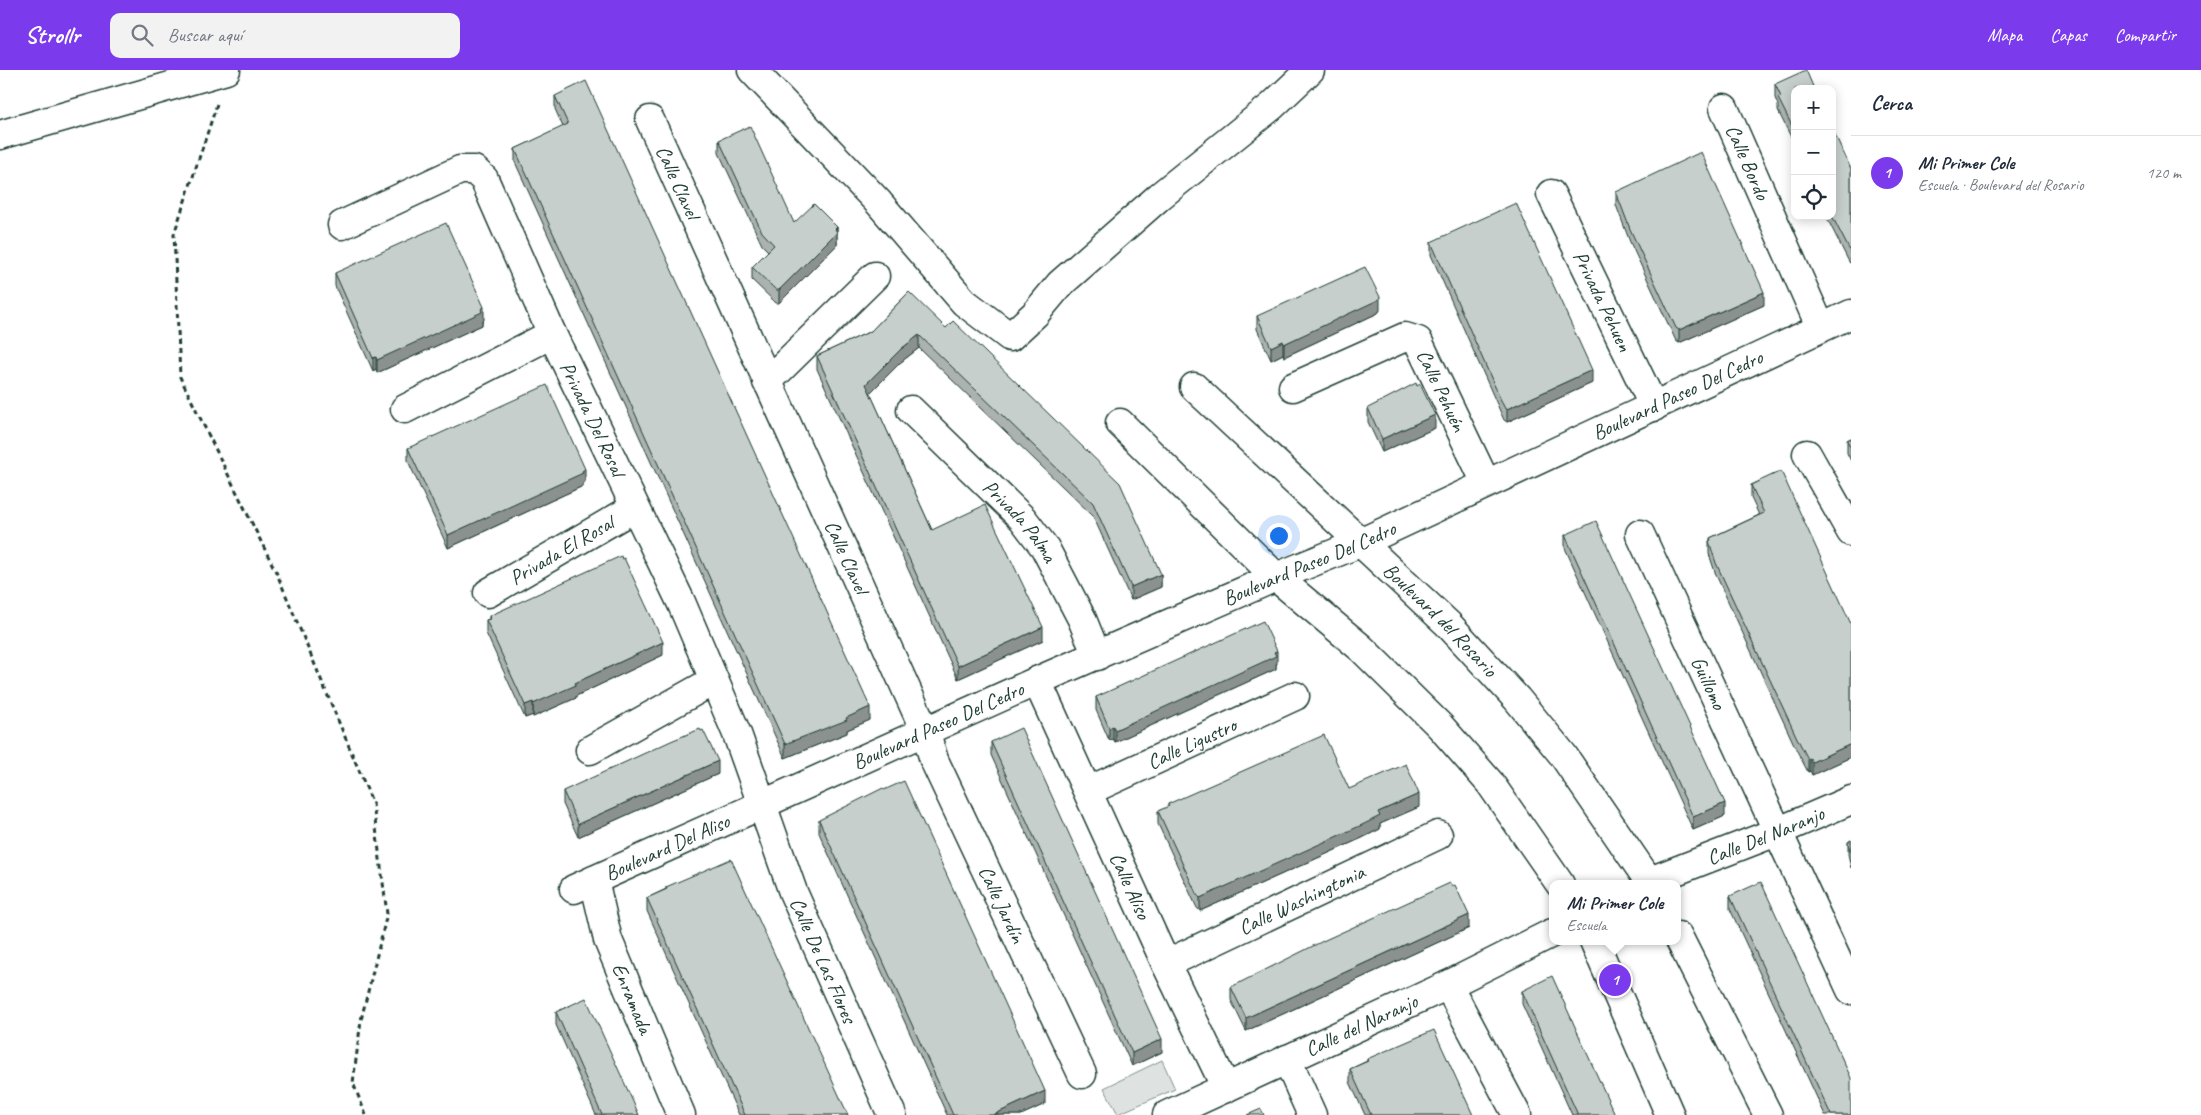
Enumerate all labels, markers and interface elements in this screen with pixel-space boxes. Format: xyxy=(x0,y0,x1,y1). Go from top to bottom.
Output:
search box xyxy=(110,13,460,58)
text: Strollr xyxy=(25,20,80,50)
icon: search xyxy=(128,21,156,49)
text: Buscar aquí xyxy=(168,23,242,47)
text: Mapa xyxy=(1987,24,2022,46)
text: Capas xyxy=(2050,24,2087,46)
text: Compartir xyxy=(2115,24,2176,46)
map controls xyxy=(1791,85,1836,220)
button: + xyxy=(1791,85,1836,130)
text: Cerca xyxy=(1871,90,1912,116)
street label: Calle Bordo xyxy=(1720,120,1776,205)
button: − xyxy=(1791,130,1836,175)
street label: Calle Clavel xyxy=(650,141,707,226)
text: Mi Primer Cole xyxy=(1918,151,2015,175)
text: 1 xyxy=(1883,163,1891,183)
text: 120 m xyxy=(2147,163,2181,183)
button: locate xyxy=(1791,175,1836,220)
text: Escuela · Boulevard del Rosario xyxy=(1918,175,2084,195)
street label: Privada Pehuen xyxy=(1567,247,1638,356)
street label: Boulevard Paseo Del Cedro xyxy=(1588,343,1768,446)
street label: Calle Pehuén xyxy=(1411,345,1473,436)
street label: Privada Del Rosal xyxy=(554,357,633,483)
street label: Privada Palma xyxy=(977,474,1064,568)
street label: Privada El Rosal xyxy=(505,508,621,591)
street label: Boulevard Paseo Del Cedro xyxy=(1219,515,1401,612)
street label: Calle Clavel xyxy=(819,516,876,601)
your location xyxy=(1266,523,1292,549)
street label: Boulevard del Rosario xyxy=(1378,557,1504,683)
street label: Guillomo xyxy=(1685,652,1733,715)
street label: Boulevard Paseo Del Cedro xyxy=(848,675,1029,775)
street label: Calle Ligustro xyxy=(1143,711,1243,775)
street label: Calle Del Naranjo xyxy=(1703,800,1829,871)
street label: Boulevard Del Aliso xyxy=(601,807,735,886)
street label: Calle Aliso xyxy=(1104,848,1157,925)
street label: Calle Washingtonia xyxy=(1234,858,1370,941)
street label: Calle Jardín xyxy=(973,862,1032,948)
popup xyxy=(1549,880,1681,945)
text: Mi Primer Cole xyxy=(1567,891,1663,915)
street label: Calle De Las Flores xyxy=(784,893,863,1029)
text: Escuela xyxy=(1567,915,1607,935)
street label: Enramada xyxy=(606,959,660,1040)
pin: 1 xyxy=(1599,961,1631,999)
street label: Calle del Naranjo xyxy=(1301,987,1423,1062)

